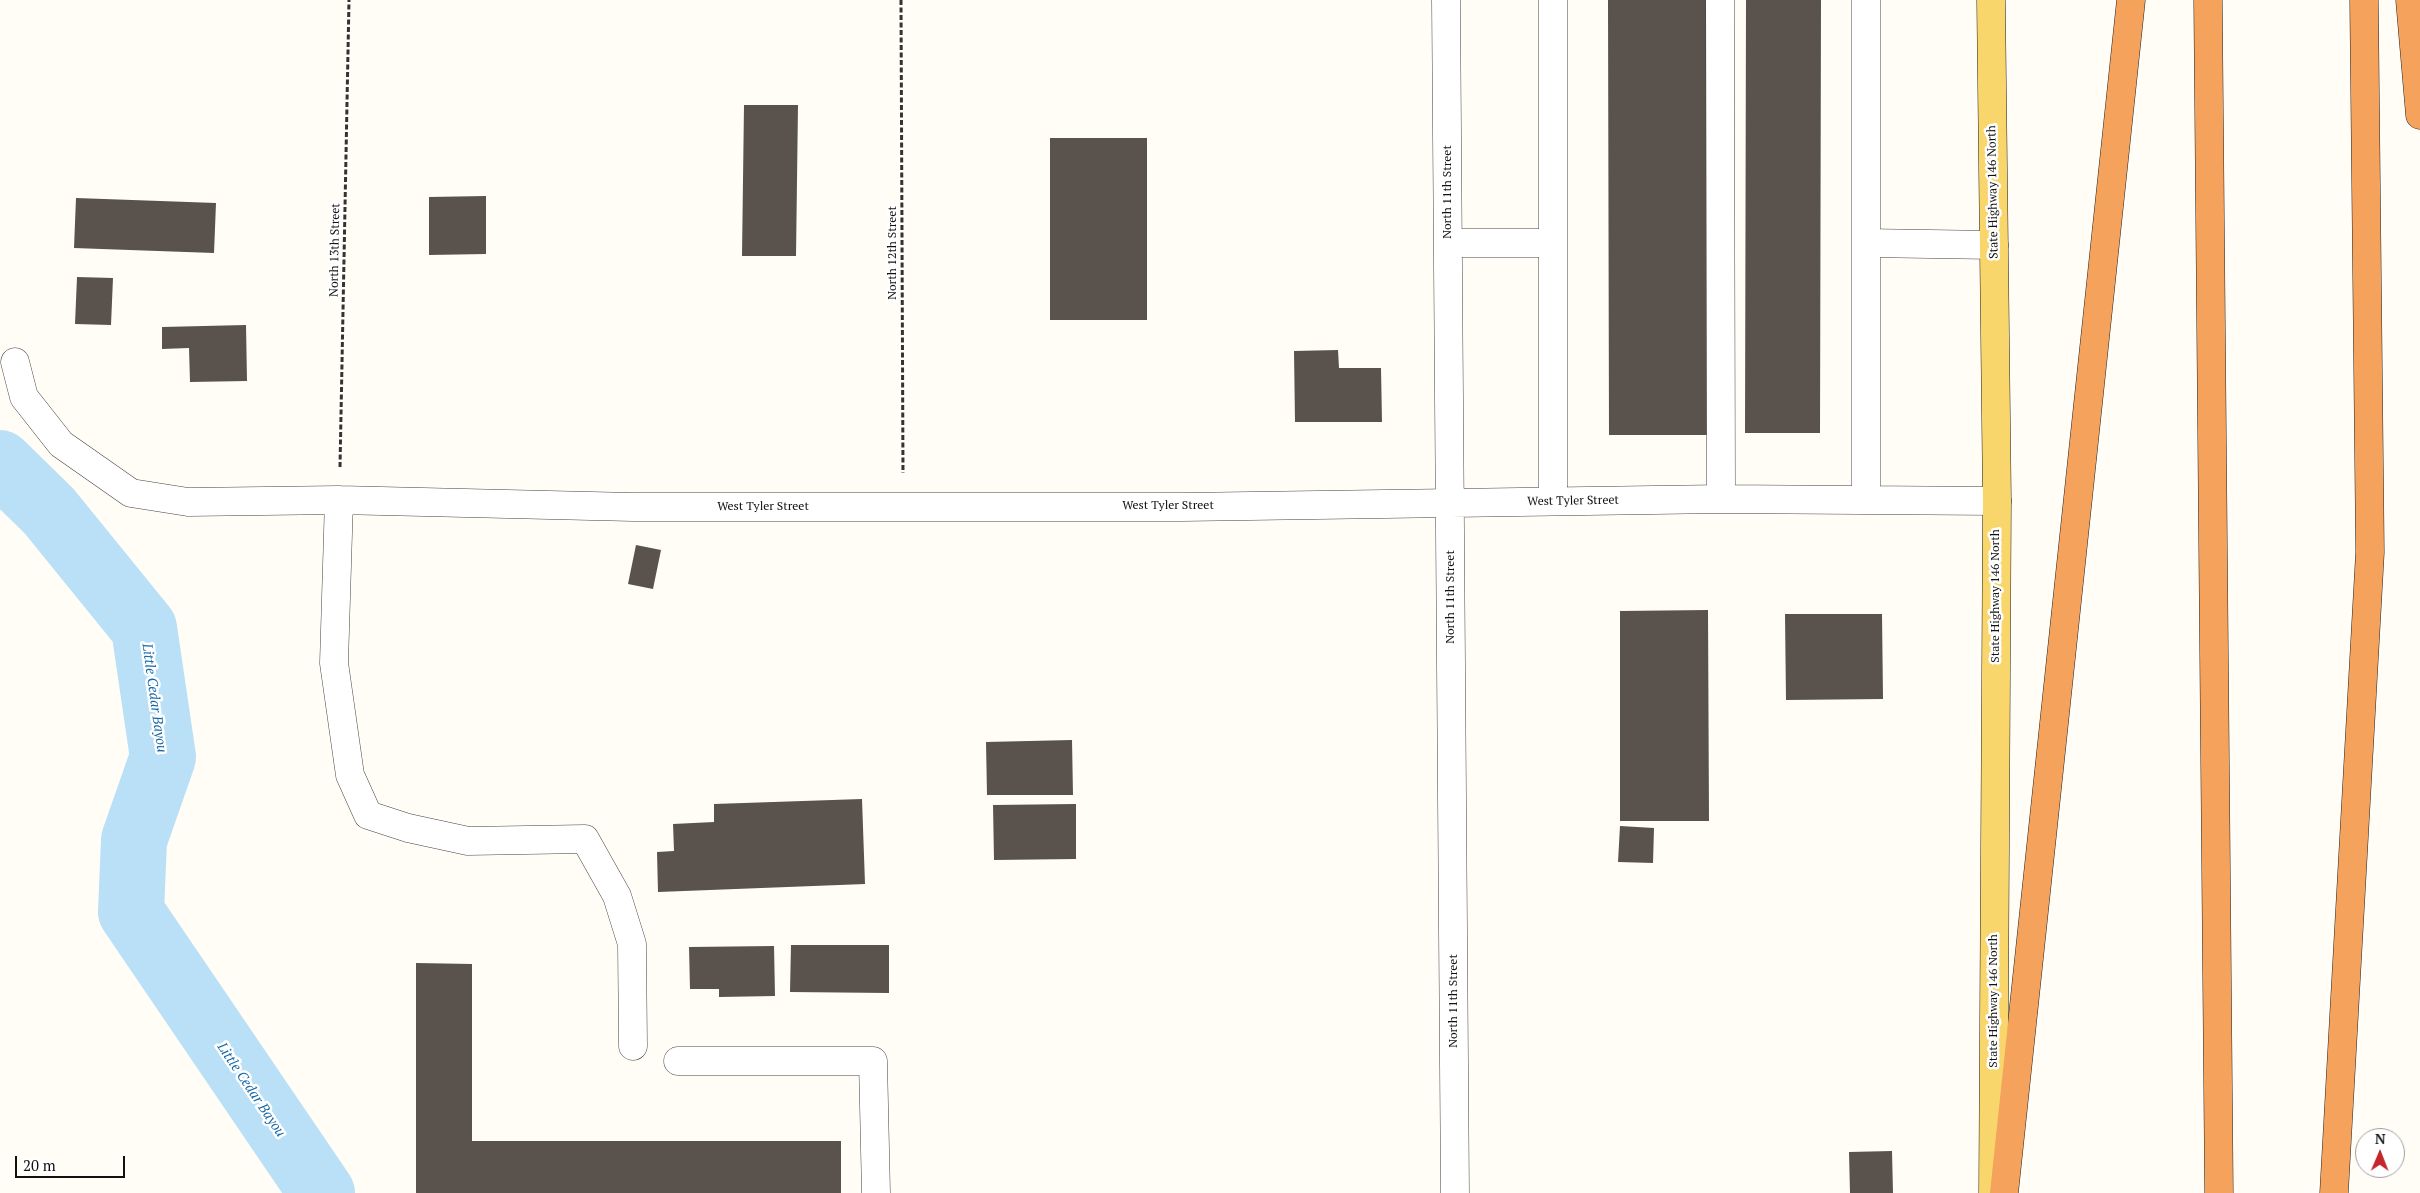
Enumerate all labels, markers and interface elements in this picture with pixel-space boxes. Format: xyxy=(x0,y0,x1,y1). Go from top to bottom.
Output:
street label: State Highway 146 North xyxy=(1985,125,2001,259)
street label: North 11th Street xyxy=(1441,145,1455,239)
street label: North 13th Street xyxy=(327,203,343,297)
street label: North 12th Street xyxy=(886,206,900,300)
street label: West Tyler Street xyxy=(1527,493,1619,509)
street label: West Tyler Street xyxy=(1122,499,1214,513)
street label: West Tyler Street xyxy=(717,500,809,514)
street label: State Highway 146 North xyxy=(1989,529,2003,663)
street label: North 11th Street xyxy=(1444,550,1458,644)
water label: Little Cedar Bayou xyxy=(138,642,170,754)
street label: State Highway 146 North xyxy=(1987,934,2001,1068)
street label: North 11th Street xyxy=(1447,954,1461,1048)
water label: Little Cedar Bayou xyxy=(213,1040,289,1140)
north arrow xyxy=(2355,1128,2405,1178)
text: N xyxy=(2375,1129,2386,1148)
scale bar xyxy=(18,1146,128,1178)
text: 20 m xyxy=(23,1155,56,1175)

